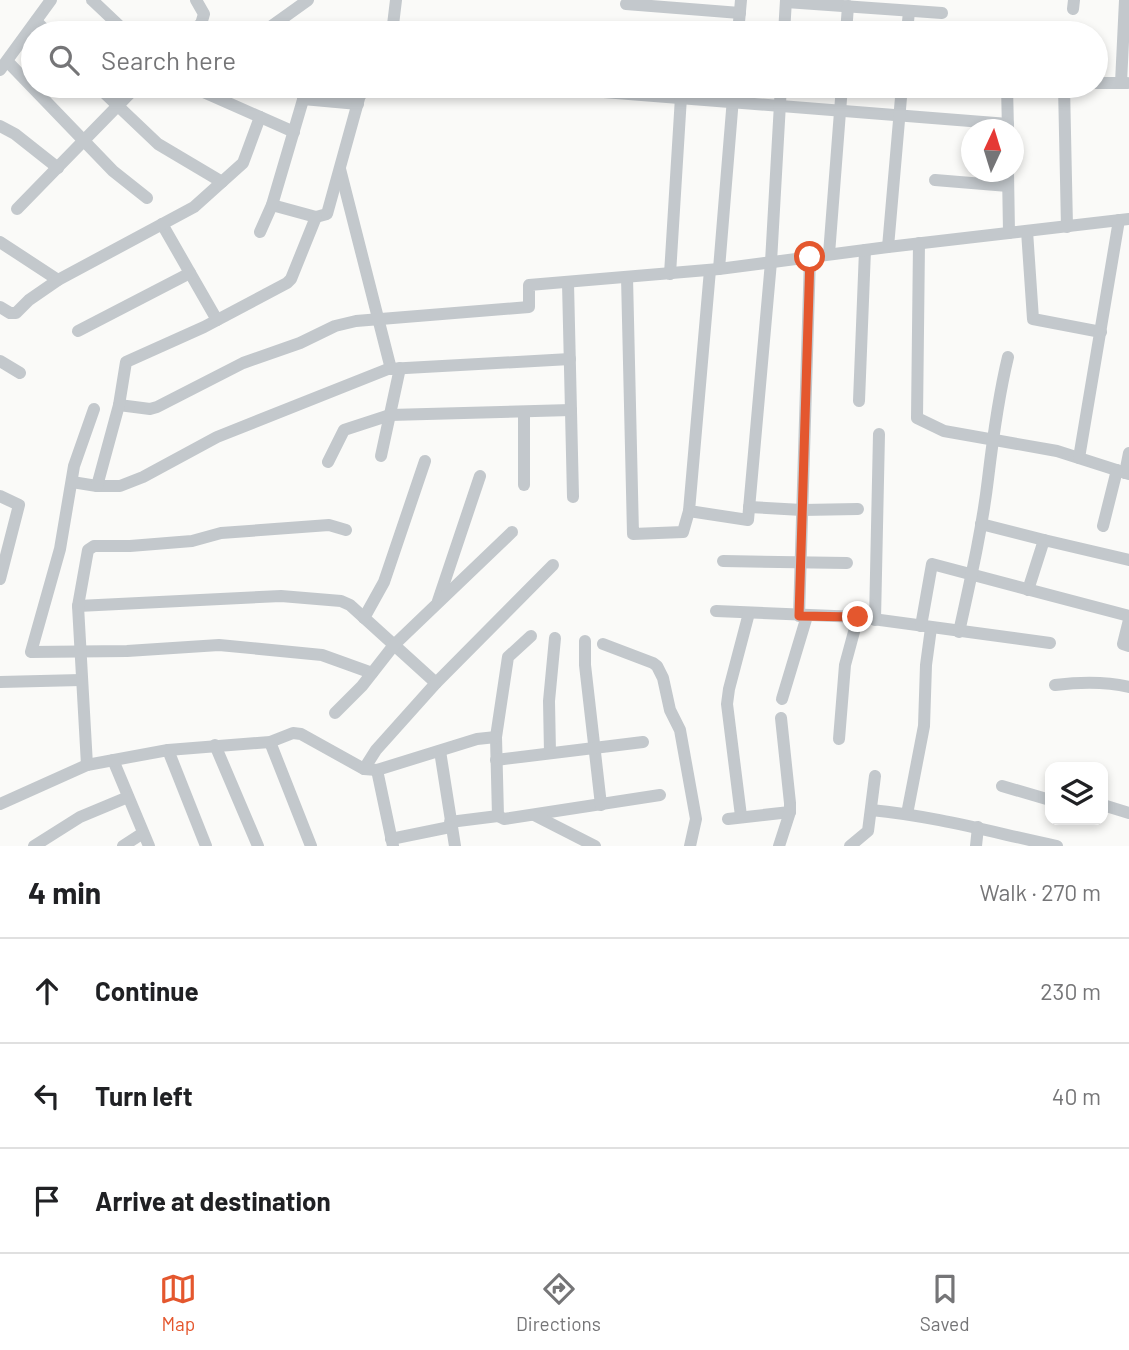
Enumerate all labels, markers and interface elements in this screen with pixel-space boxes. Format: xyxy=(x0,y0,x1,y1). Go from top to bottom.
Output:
search box xyxy=(21,21,1108,98)
icon: search xyxy=(45,41,83,79)
text: Search here xyxy=(101,44,236,75)
north arrow xyxy=(961,119,1024,182)
route start xyxy=(794,241,825,272)
route end xyxy=(842,601,873,632)
map controls xyxy=(1045,762,1108,825)
button: layers xyxy=(1045,762,1108,825)
text: 4 min xyxy=(28,874,101,910)
text: Walk · 270 m xyxy=(979,878,1101,906)
icon: ahead xyxy=(28,972,66,1010)
text: Continue xyxy=(95,975,199,1006)
text: 230 m xyxy=(1040,977,1101,1005)
icon: left xyxy=(28,1077,66,1115)
text: Turn left xyxy=(95,1080,193,1111)
text: 40 m xyxy=(1052,1082,1101,1110)
icon: arrive xyxy=(28,1182,66,1220)
text: Arrive at destination xyxy=(95,1185,331,1216)
tab: Map xyxy=(159,1270,197,1335)
tab: Directions xyxy=(516,1270,601,1335)
tab: Saved xyxy=(920,1270,970,1335)

